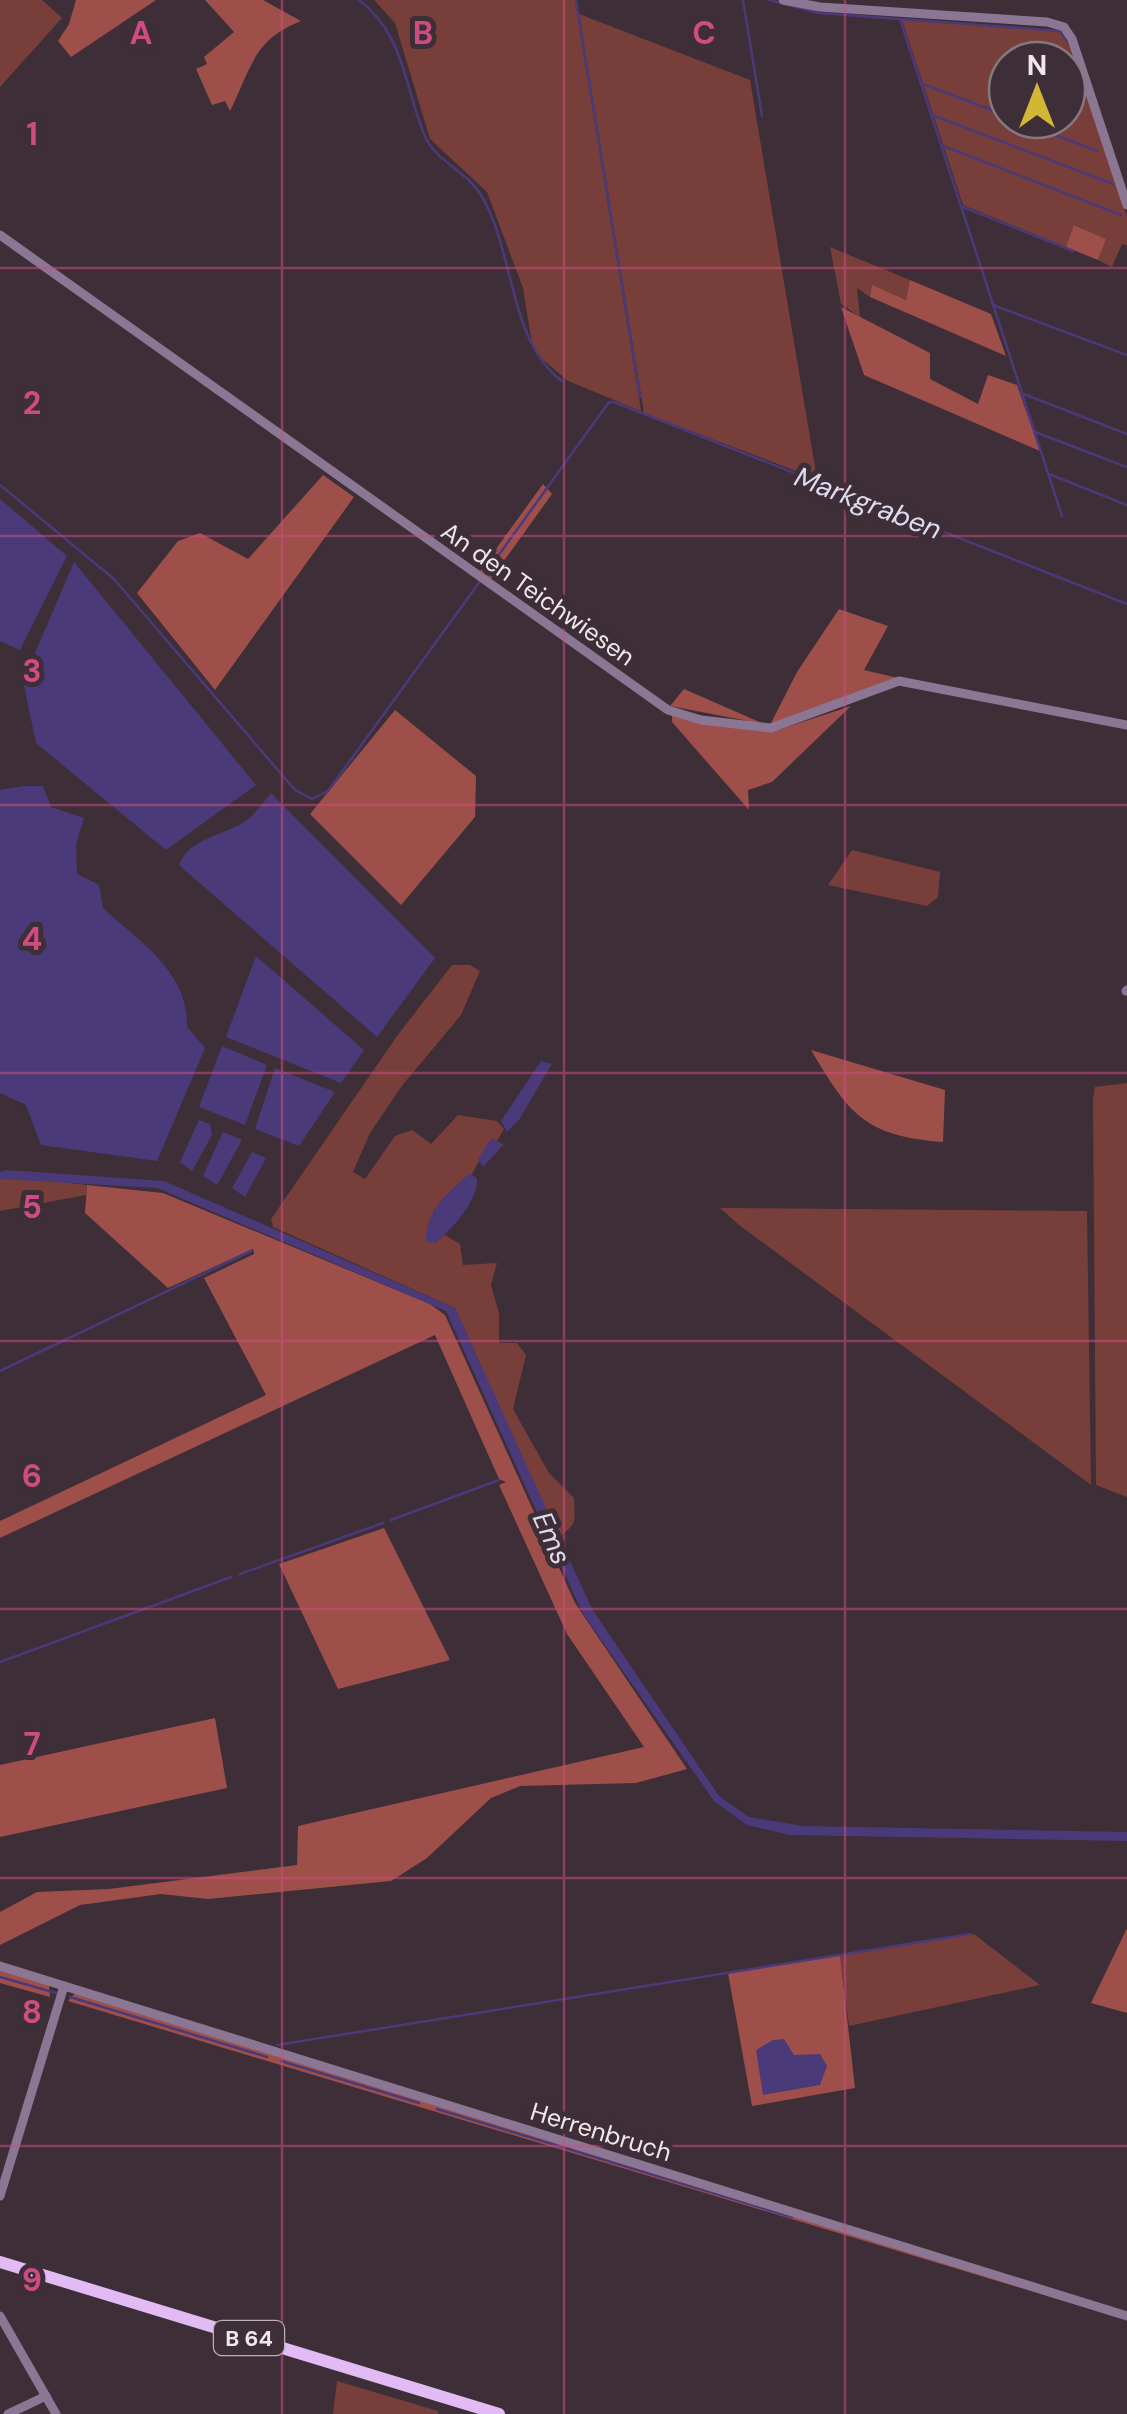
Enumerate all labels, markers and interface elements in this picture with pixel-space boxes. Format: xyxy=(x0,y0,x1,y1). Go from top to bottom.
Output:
text: A xyxy=(130,12,152,54)
text: B xyxy=(413,12,433,54)
text: C xyxy=(692,12,716,54)
north arrow xyxy=(987,40,1087,140)
text: N xyxy=(1027,47,1047,84)
text: 1 xyxy=(26,113,38,155)
text: 2 xyxy=(23,382,41,424)
water label: Markgraben xyxy=(789,458,947,548)
street label: An den Teichwiesen xyxy=(435,515,641,673)
text: 3 xyxy=(22,650,42,692)
text: 4 xyxy=(22,918,42,960)
text: 5 xyxy=(22,1186,42,1228)
text: 6 xyxy=(22,1455,42,1497)
water label: Ems xyxy=(524,1506,580,1570)
text: 7 xyxy=(23,1723,41,1765)
text: 8 xyxy=(22,1991,42,2033)
street label: Herrenbruch xyxy=(527,2095,675,2169)
text: 9 xyxy=(22,2259,42,2301)
road number: B 64 xyxy=(214,2321,284,2355)

